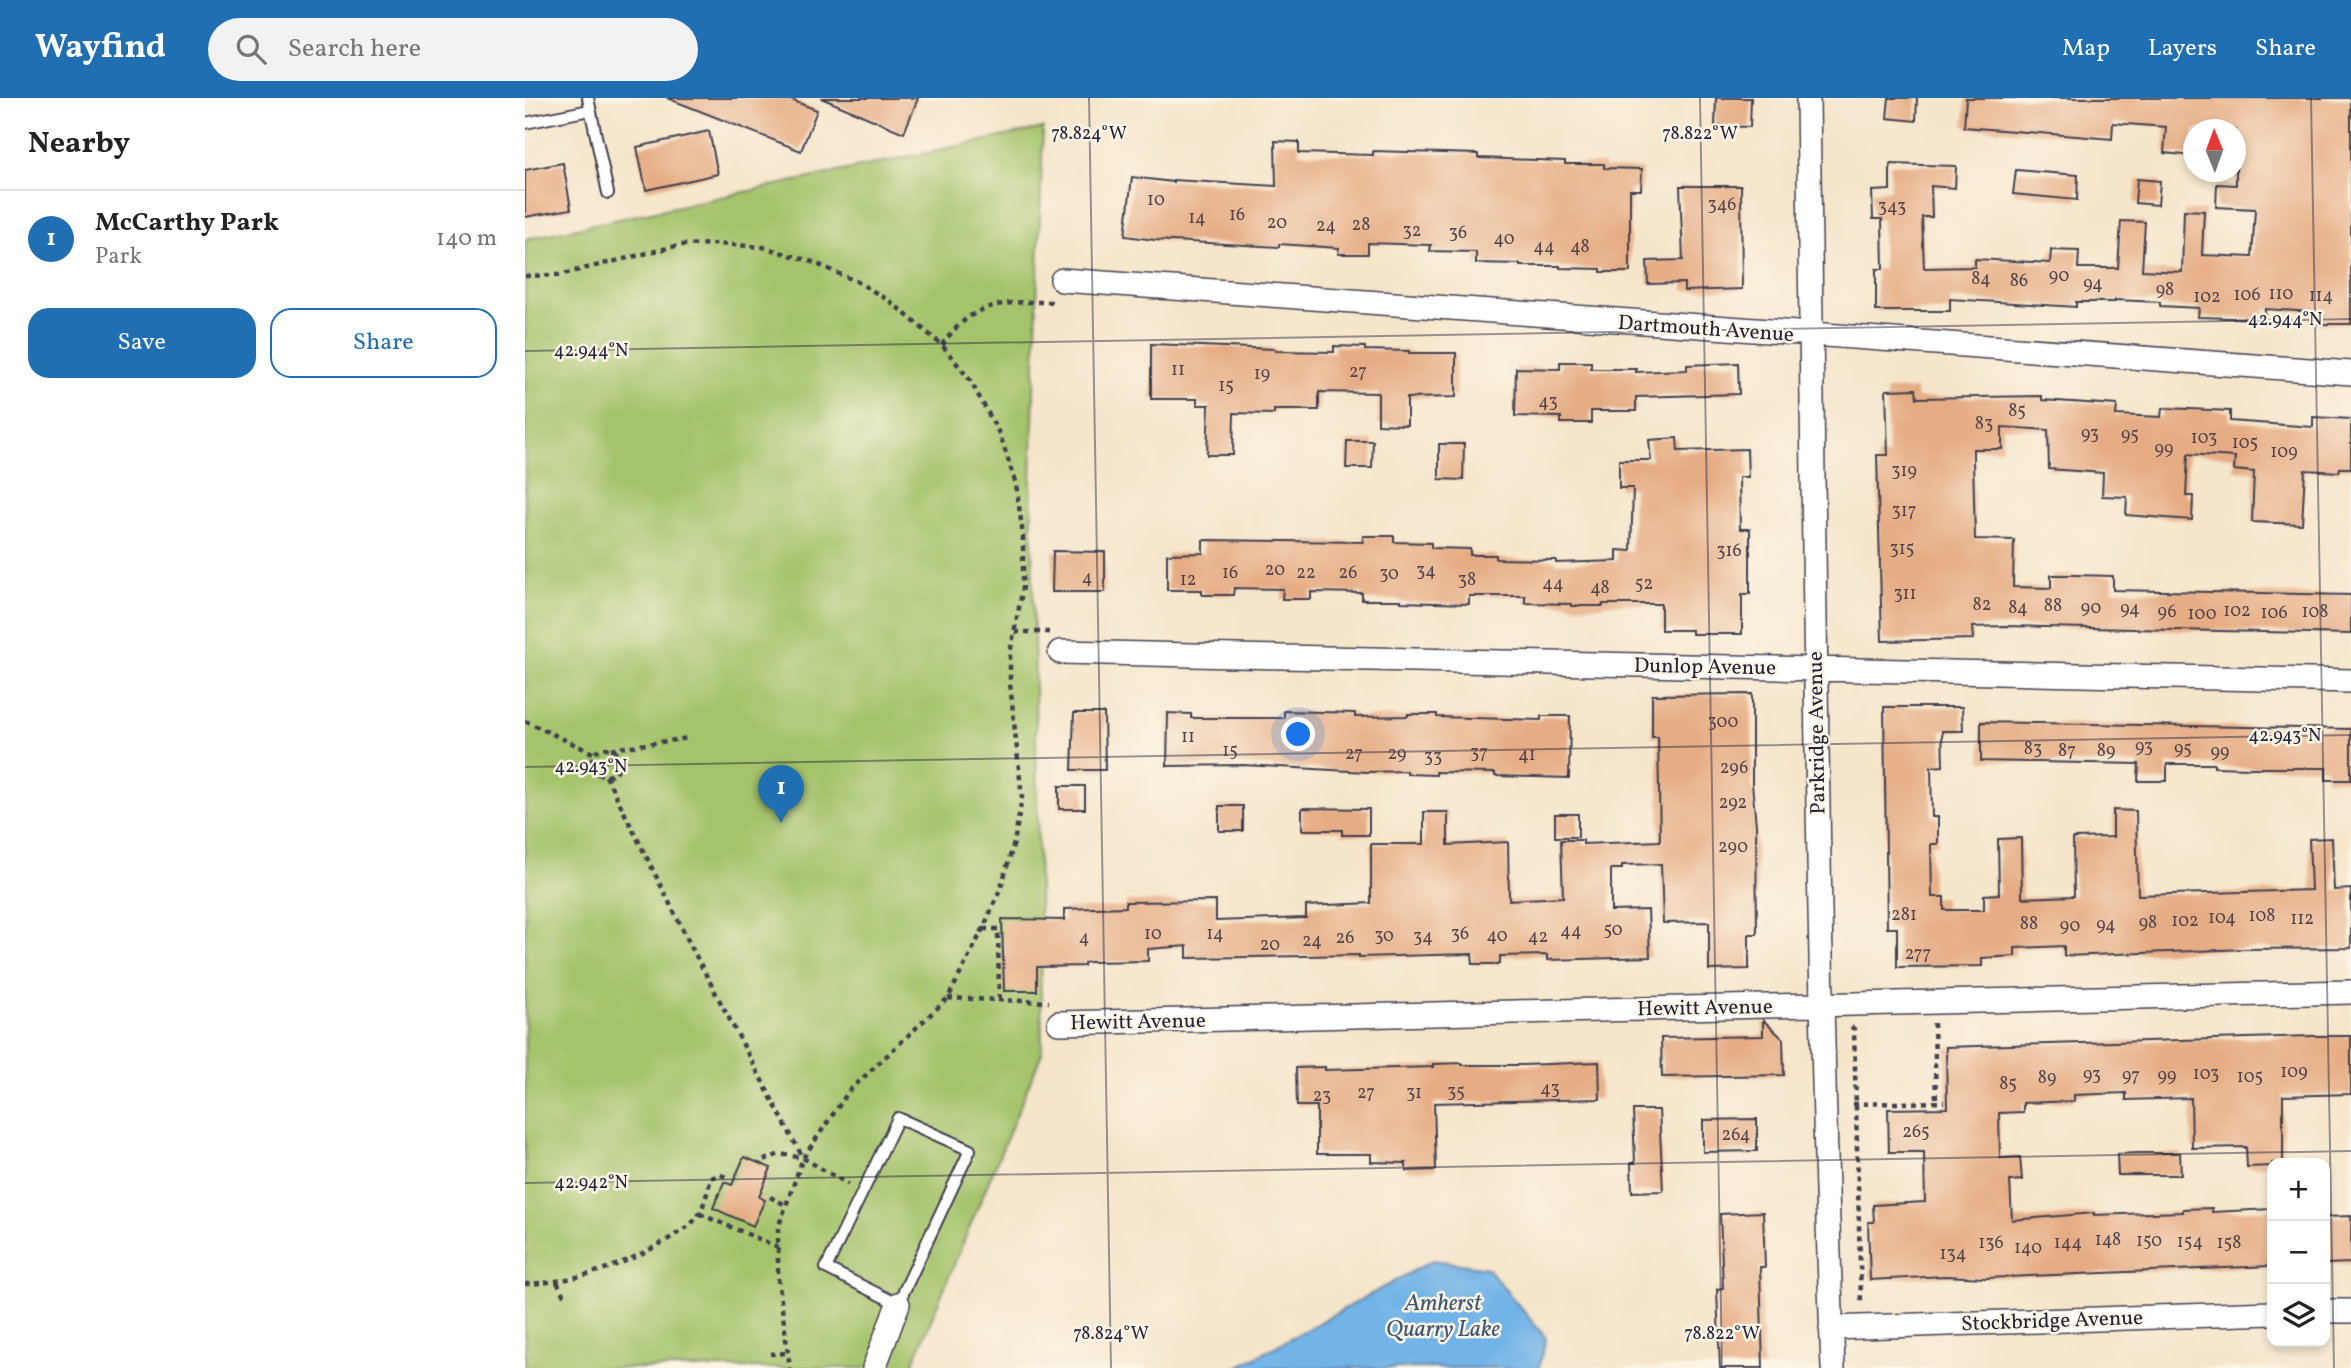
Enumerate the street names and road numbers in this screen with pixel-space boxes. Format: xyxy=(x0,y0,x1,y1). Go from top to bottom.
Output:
street label: Dartmouth Avenue xyxy=(1617,309,1795,350)
street label: Parkridge Avenue xyxy=(1802,651,1833,815)
street label: Dunlop Avenue xyxy=(1634,652,1776,683)
street label: Hewitt Avenue xyxy=(1637,993,1773,1024)
street label: Hewitt Avenue xyxy=(1070,1007,1206,1038)
street label: Stockbridge Avenue xyxy=(1960,1304,2144,1339)

